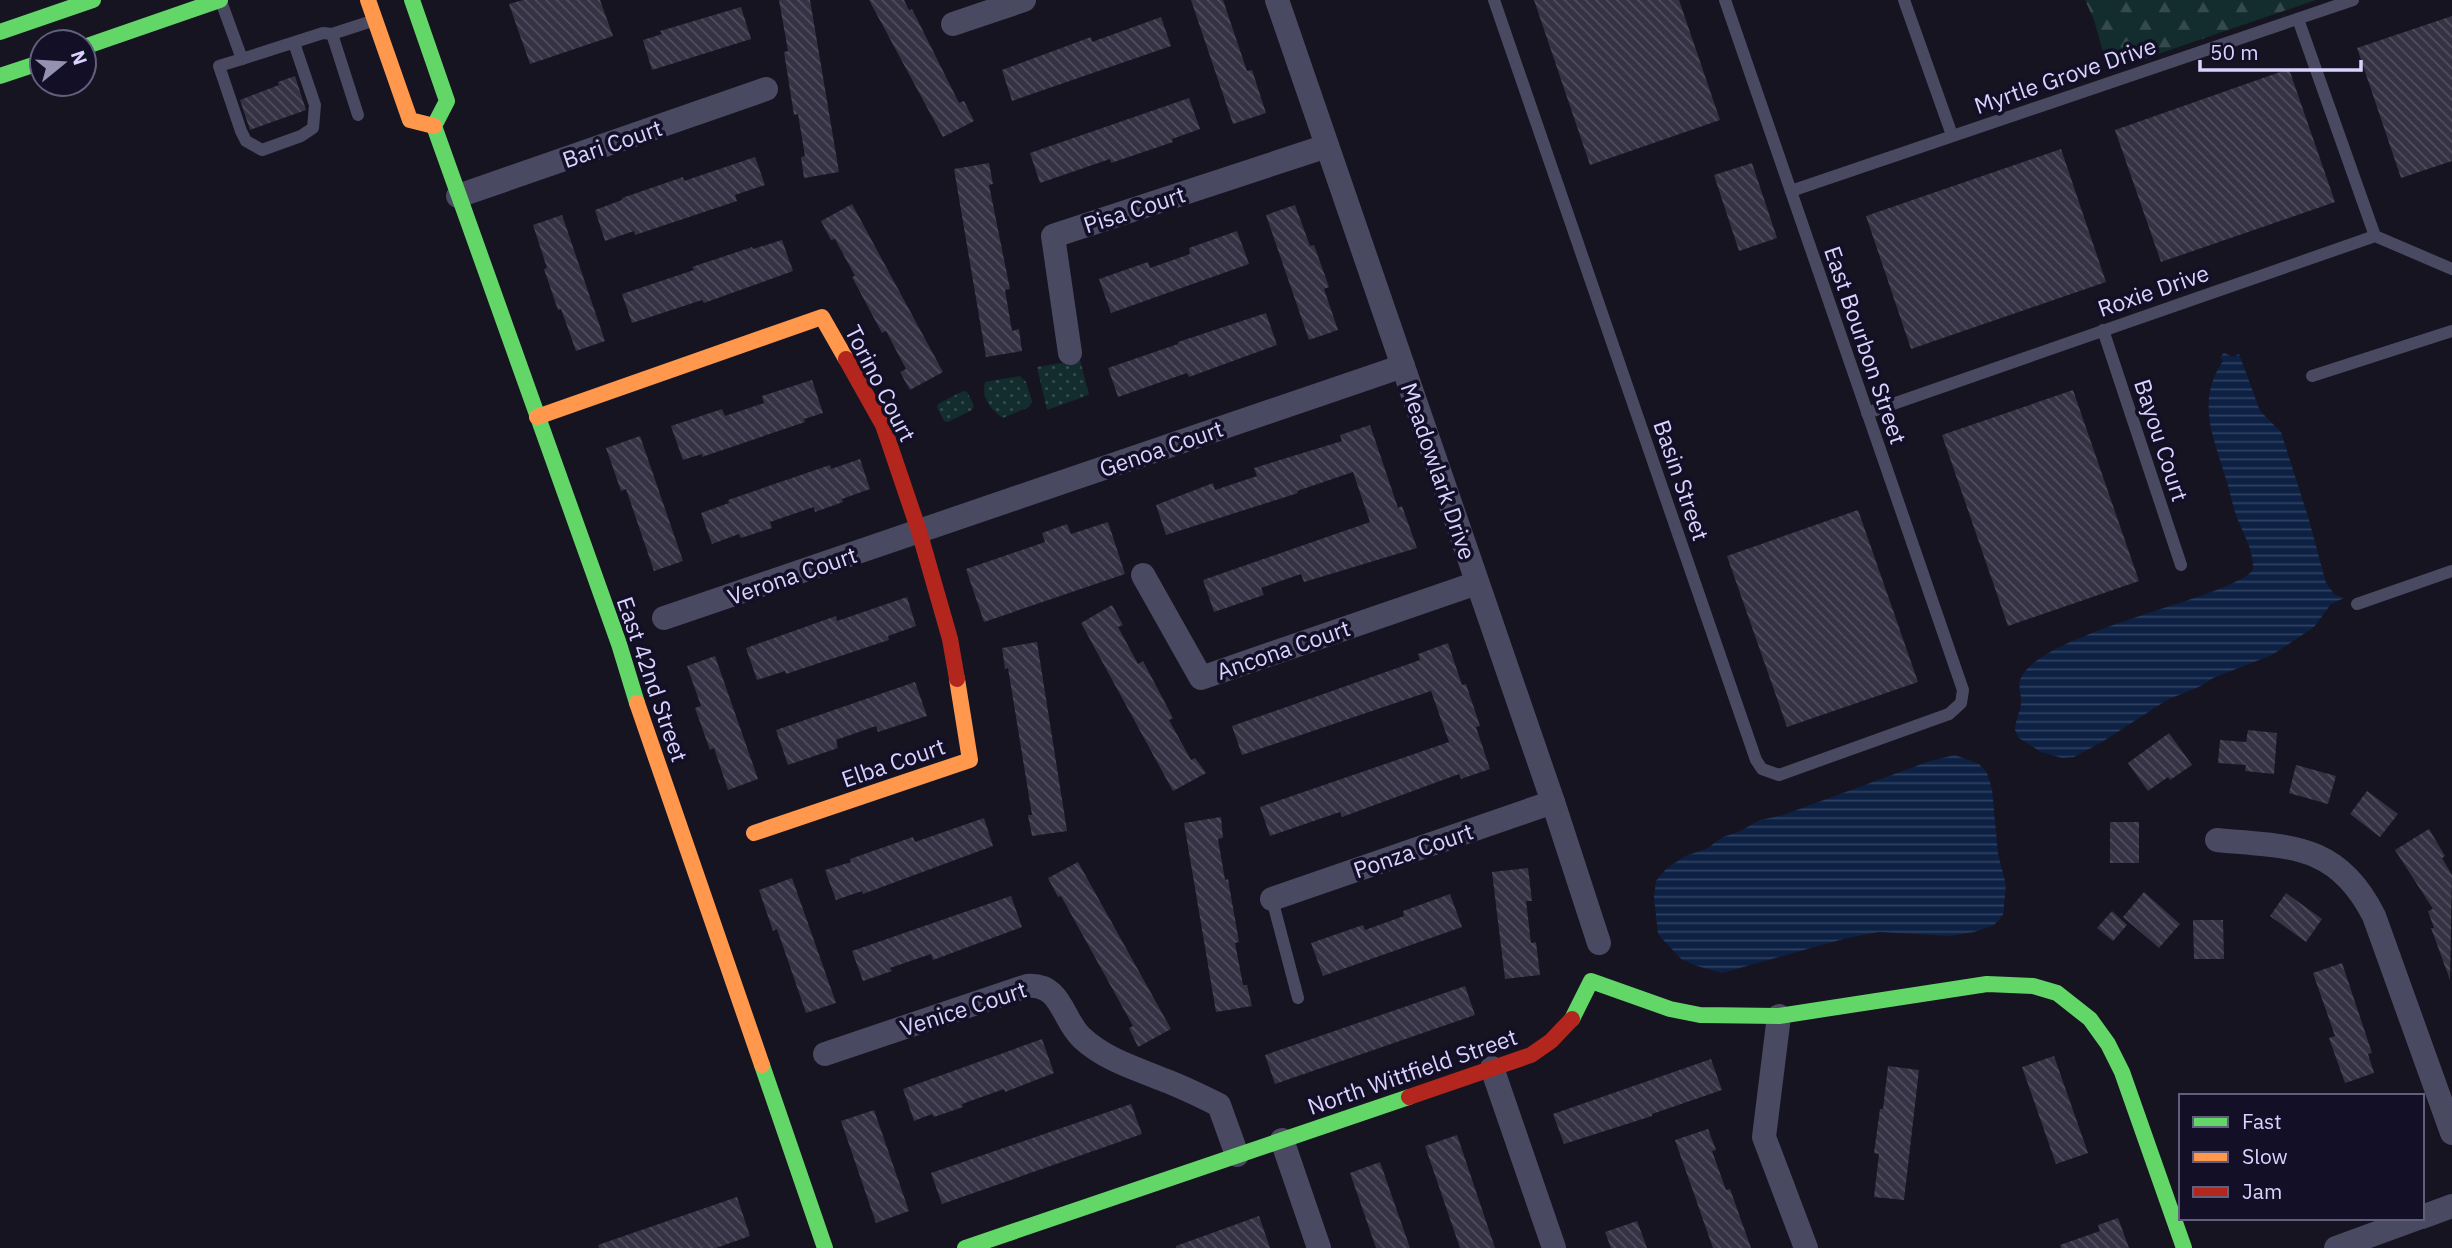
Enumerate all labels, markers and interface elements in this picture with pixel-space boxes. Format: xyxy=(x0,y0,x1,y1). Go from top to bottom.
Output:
north arrow xyxy=(28,28,98,98)
scale bar xyxy=(2200,28,2361,72)
street label: Myrtle Grove Drive xyxy=(1970,30,2160,120)
text: 50 m xyxy=(2210,38,2259,66)
text: N xyxy=(66,47,93,68)
street label: Bari Court xyxy=(558,112,666,174)
street label: Pisa Court xyxy=(1079,178,1189,240)
street label: East Bourbon Street xyxy=(1818,242,1914,448)
street label: Roxie Drive xyxy=(2093,257,2213,323)
street label: Torino Court xyxy=(839,320,923,446)
street label: Bayou Court xyxy=(2128,375,2196,505)
street label: Meadowlark Drive xyxy=(1395,379,1483,563)
street label: Genoa Court xyxy=(1095,413,1227,483)
street label: Basin Street xyxy=(1647,416,1717,544)
street label: Verona Court xyxy=(723,539,861,611)
street label: East 42nd Street xyxy=(611,592,695,766)
street label: Ancona Court xyxy=(1212,612,1354,686)
street label: Elba Court xyxy=(837,730,949,794)
street label: Ponza Court xyxy=(1349,816,1477,884)
street label: Venice Court xyxy=(896,973,1030,1043)
street label: North Wittfield Street xyxy=(1303,1021,1521,1121)
legend xyxy=(2179,1094,2424,1220)
text: Fast xyxy=(2242,1107,2282,1135)
text: Slow xyxy=(2242,1142,2288,1170)
text: Jam xyxy=(2242,1177,2282,1205)

